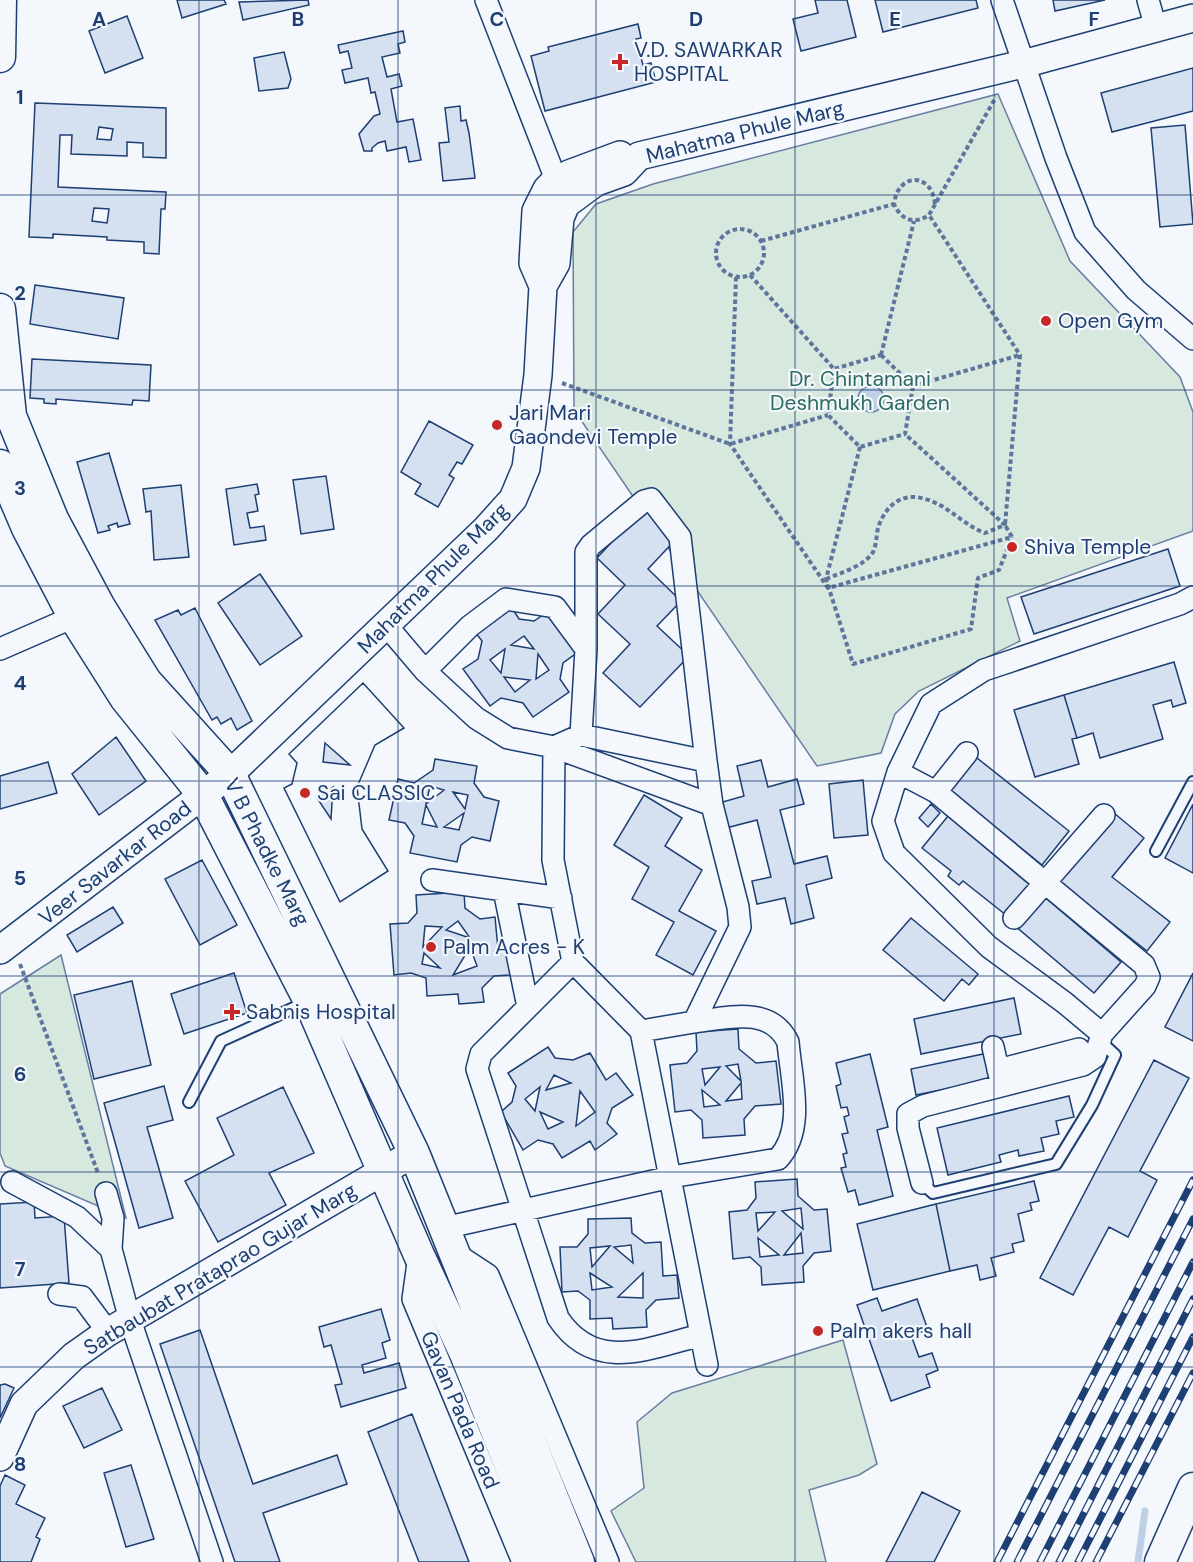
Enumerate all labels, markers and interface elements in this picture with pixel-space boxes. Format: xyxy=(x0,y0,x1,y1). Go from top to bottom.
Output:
text: A xyxy=(92,6,106,32)
text: B xyxy=(292,6,304,32)
text: C xyxy=(490,6,504,32)
text: D xyxy=(689,6,703,32)
text: E xyxy=(889,6,901,32)
text: F xyxy=(1088,6,1100,32)
place label: V.D. SAWARKAR HOSPITAL xyxy=(634,36,783,88)
marker: V.D. SAWARKAR HOSPITAL xyxy=(611,53,629,71)
text: 1 xyxy=(16,84,24,110)
street label: Mahatma Phule Marg xyxy=(643,94,847,170)
text: 2 xyxy=(14,280,26,306)
place label: Open Gym xyxy=(1058,307,1163,335)
marker: Open Gym xyxy=(1039,314,1053,328)
park label: Dr. Chintamani Deshmukh Garden xyxy=(770,365,950,417)
place label: Jari Mari Gaondevi Temple xyxy=(509,399,678,451)
marker: Jari Mari Gaondevi Temple xyxy=(490,418,504,432)
text: 3 xyxy=(14,475,26,501)
street label: Mahatma Phule Marg xyxy=(351,496,515,660)
place label: Shiva Temple xyxy=(1024,533,1151,561)
marker: Shiva Temple xyxy=(1005,540,1019,554)
text: 4 xyxy=(14,670,27,696)
street label: V B Phadke Marg xyxy=(218,773,316,931)
place label: Sai CLASSIC xyxy=(317,779,436,807)
marker: Sai CLASSIC xyxy=(298,786,312,800)
street label: Veer Savarkar Road xyxy=(33,794,197,932)
text: 5 xyxy=(14,865,26,891)
place label: Palm Acres - K xyxy=(443,933,585,961)
marker: Palm Acres - K xyxy=(424,940,438,954)
place label: Sabnis Hospital xyxy=(246,998,396,1026)
marker: Sabnis Hospital xyxy=(223,1003,241,1021)
text: 6 xyxy=(14,1061,26,1087)
street label: Satbaubat Prataprao Gujar Marg xyxy=(78,1176,362,1362)
text: 7 xyxy=(15,1256,26,1282)
place label: Palm akers hall xyxy=(830,1317,972,1345)
marker: Palm akers hall xyxy=(811,1324,825,1338)
street label: Gavan Pada Road xyxy=(414,1327,506,1493)
text: 8 xyxy=(14,1451,26,1477)

